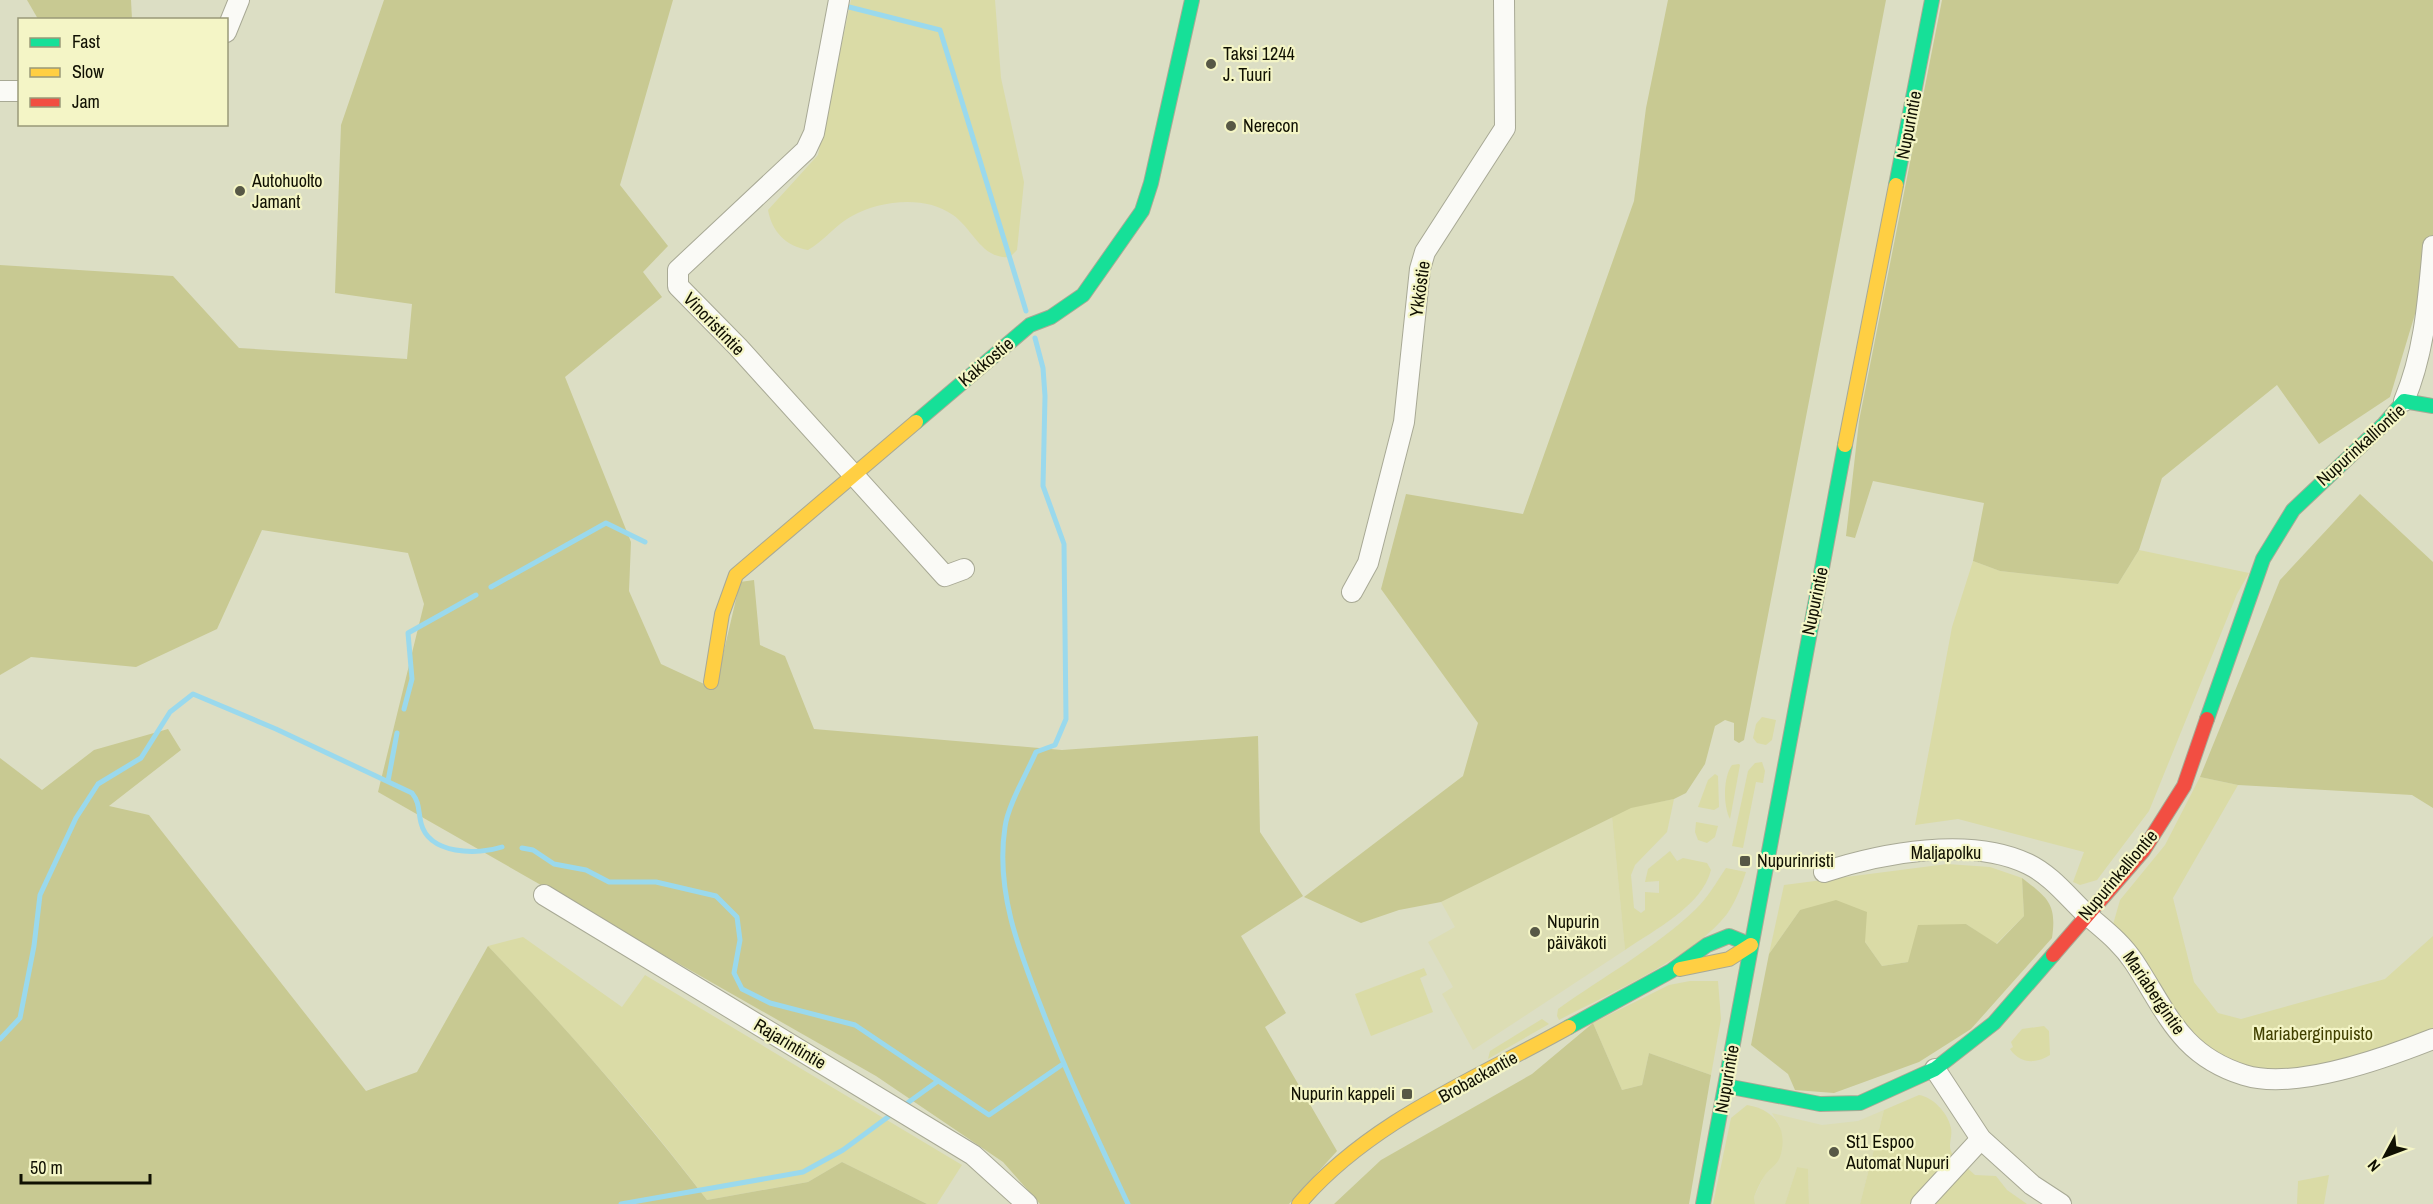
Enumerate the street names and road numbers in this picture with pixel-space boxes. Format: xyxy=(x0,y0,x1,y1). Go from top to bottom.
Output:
street label: Nupurintie xyxy=(1890,89,1927,161)
street label: Ykköstie xyxy=(1403,259,1436,319)
street label: Vinoristintie xyxy=(678,286,751,361)
street label: Kakkostie xyxy=(953,331,1019,392)
street label: Nupurinkalliontie xyxy=(2311,398,2410,491)
street label: Nupurintie xyxy=(1795,565,1834,637)
street label: Nupurinkalliontie xyxy=(2072,824,2163,925)
street label: Maljapolku xyxy=(1911,840,1981,865)
street label: Mariabergintie xyxy=(2117,946,2192,1040)
street label: Rajarintintie xyxy=(749,1012,831,1075)
street label: Nupurintie xyxy=(1708,1043,1745,1115)
street label: Brobackantie xyxy=(1434,1045,1522,1109)

